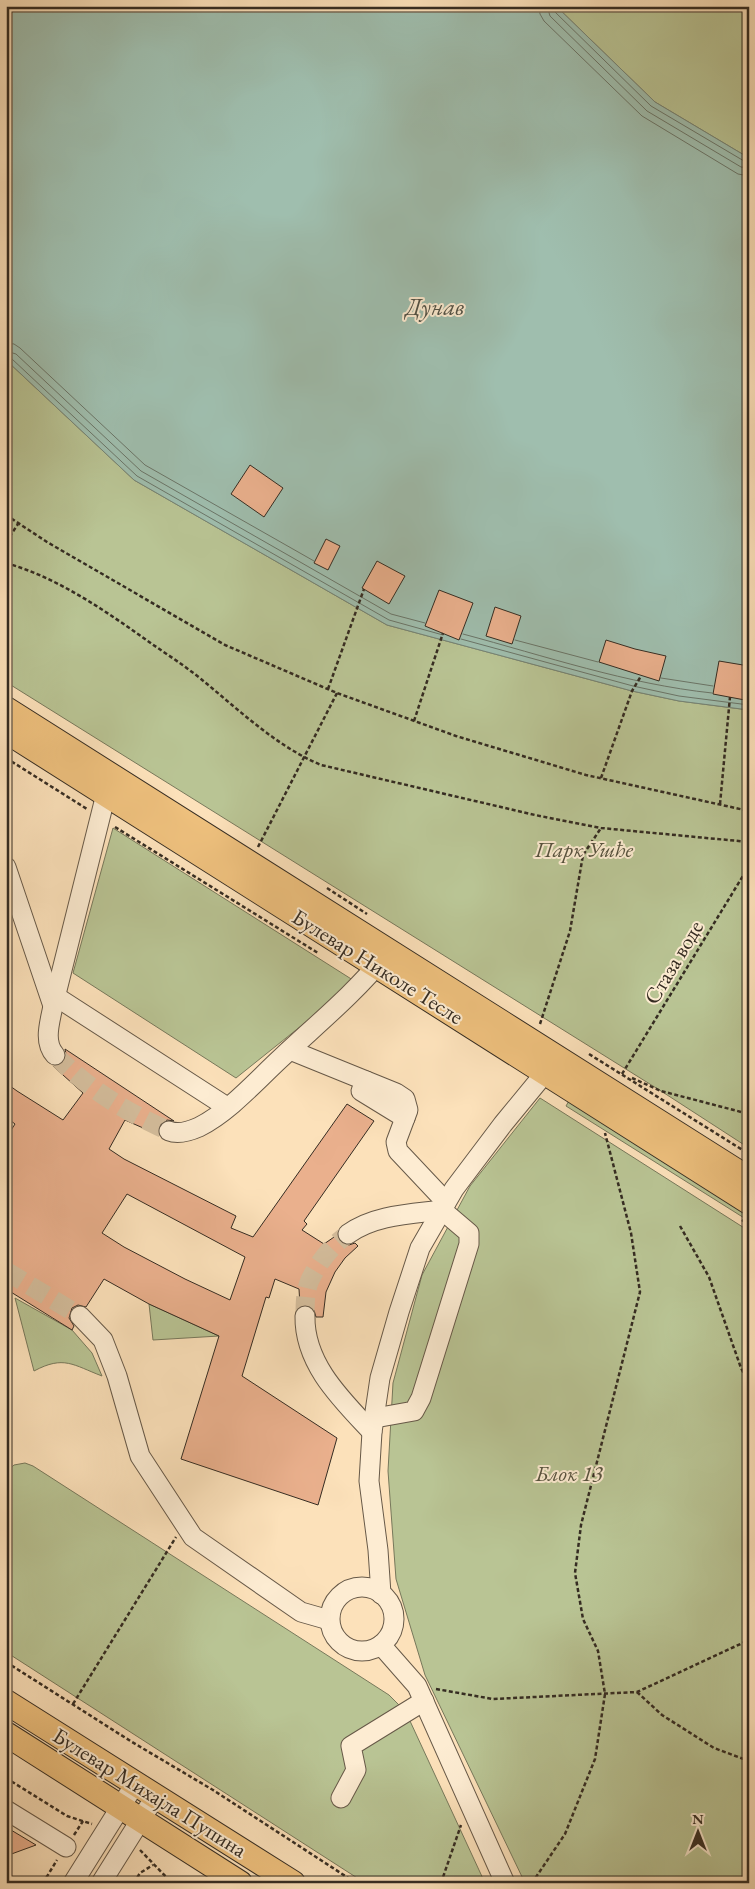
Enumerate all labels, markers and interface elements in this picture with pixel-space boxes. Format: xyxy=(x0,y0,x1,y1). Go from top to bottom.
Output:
water label: Дунав xyxy=(404,291,464,322)
park label: Парк Ушће xyxy=(534,835,633,864)
street label: Булевар Николе Тесле xyxy=(287,902,469,1031)
street label: Стаза воде xyxy=(637,915,710,1010)
park label: Блок 13 xyxy=(534,1459,603,1488)
street label: Булевар Михајла Пупина xyxy=(47,1721,252,1864)
north arrow xyxy=(672,1806,722,1856)
text: N xyxy=(692,1810,704,1828)

